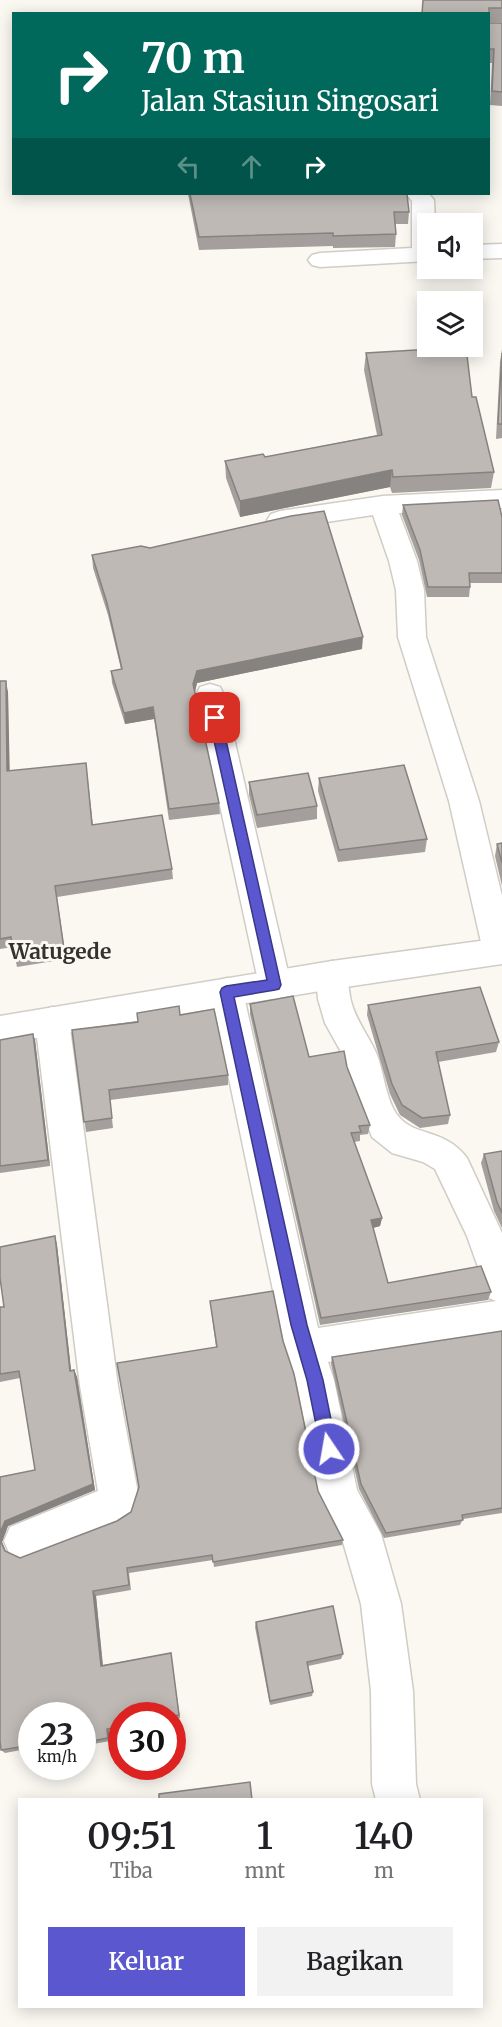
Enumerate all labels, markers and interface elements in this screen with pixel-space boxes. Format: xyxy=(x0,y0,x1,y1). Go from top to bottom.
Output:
text: 70 m xyxy=(141,32,245,84)
icon: right xyxy=(42,36,120,114)
text: Jalan Stasiun Singosari xyxy=(141,84,439,118)
icon: left xyxy=(172,150,205,183)
icon: ahead xyxy=(235,150,268,183)
icon: right xyxy=(298,150,331,183)
map controls xyxy=(417,213,483,357)
button: sound xyxy=(417,213,483,279)
button: layers xyxy=(417,291,483,357)
pin xyxy=(189,692,240,743)
icon: arrive xyxy=(198,701,231,734)
district label: Watugede xyxy=(8,938,111,965)
position arrow xyxy=(297,1417,361,1481)
speed limit sign: 30 xyxy=(108,1702,186,1780)
text: 23 xyxy=(40,1715,74,1753)
text: km/h xyxy=(37,1747,77,1766)
text: 09:51 xyxy=(87,1814,176,1859)
text: 1 xyxy=(257,1814,273,1859)
text: 140 xyxy=(354,1814,414,1859)
text: Tiba xyxy=(110,1858,153,1883)
text: mnt xyxy=(245,1858,285,1883)
text: m xyxy=(374,1858,394,1883)
button: Keluar xyxy=(48,1927,245,1996)
button: Bagikan xyxy=(257,1927,453,1996)

